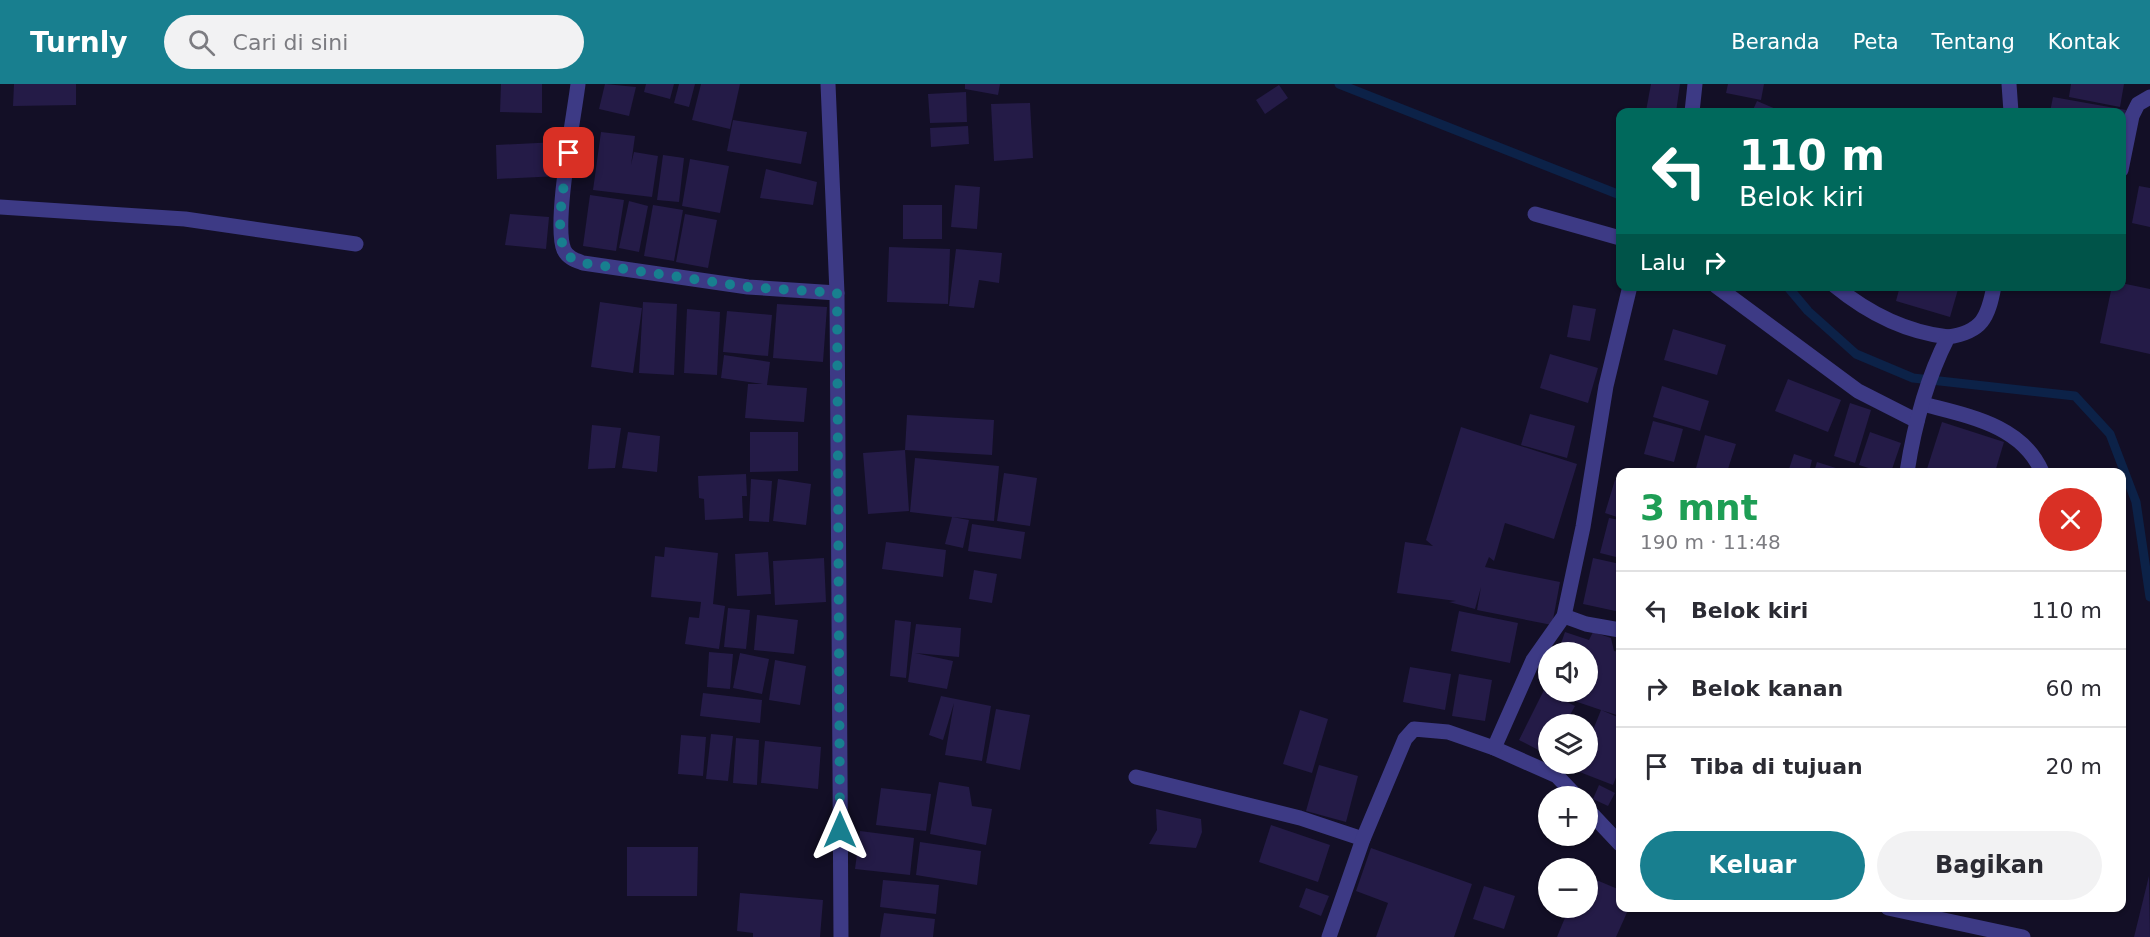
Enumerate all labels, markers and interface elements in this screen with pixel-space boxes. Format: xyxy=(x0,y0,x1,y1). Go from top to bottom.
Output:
search box xyxy=(164,15,584,69)
text: Turnly xyxy=(30,26,128,59)
icon: search xyxy=(185,26,218,59)
text: Cari di sini xyxy=(233,30,348,55)
text: Beranda xyxy=(1731,30,1820,54)
text: Peta xyxy=(1853,30,1899,54)
text: Tentang xyxy=(1932,30,2015,54)
text: Kontak xyxy=(2048,30,2120,54)
pin xyxy=(543,127,594,178)
text: 110 m xyxy=(1739,131,1885,180)
icon: left xyxy=(1640,132,1718,210)
icon: arrive xyxy=(552,136,585,169)
text: Belok kiri xyxy=(1739,181,1864,212)
icon: right xyxy=(1698,246,1731,279)
text: Lalu xyxy=(1640,250,1686,275)
text: 3 mnt xyxy=(1640,487,1758,528)
button: close xyxy=(2039,488,2102,551)
text: 190 m · 11:48 xyxy=(1640,530,1781,554)
icon: left xyxy=(1640,594,1673,627)
text: Belok kiri xyxy=(1691,598,1808,623)
text: 110 m xyxy=(2032,598,2102,623)
map controls xyxy=(1538,642,1598,918)
button: sound xyxy=(1538,642,1598,702)
icon: right xyxy=(1640,672,1673,705)
text: Belok kanan xyxy=(1691,676,1843,701)
text: 60 m xyxy=(2046,676,2102,701)
button: layers xyxy=(1538,714,1598,774)
icon: arrive xyxy=(1640,750,1673,783)
text: Tiba di tujuan xyxy=(1691,754,1863,779)
text: 20 m xyxy=(2046,754,2102,779)
button: + xyxy=(1538,786,1598,846)
position arrow xyxy=(808,798,872,862)
button: Keluar xyxy=(1640,831,1865,900)
button: Bagikan xyxy=(1877,831,2102,900)
button: − xyxy=(1538,858,1598,918)

